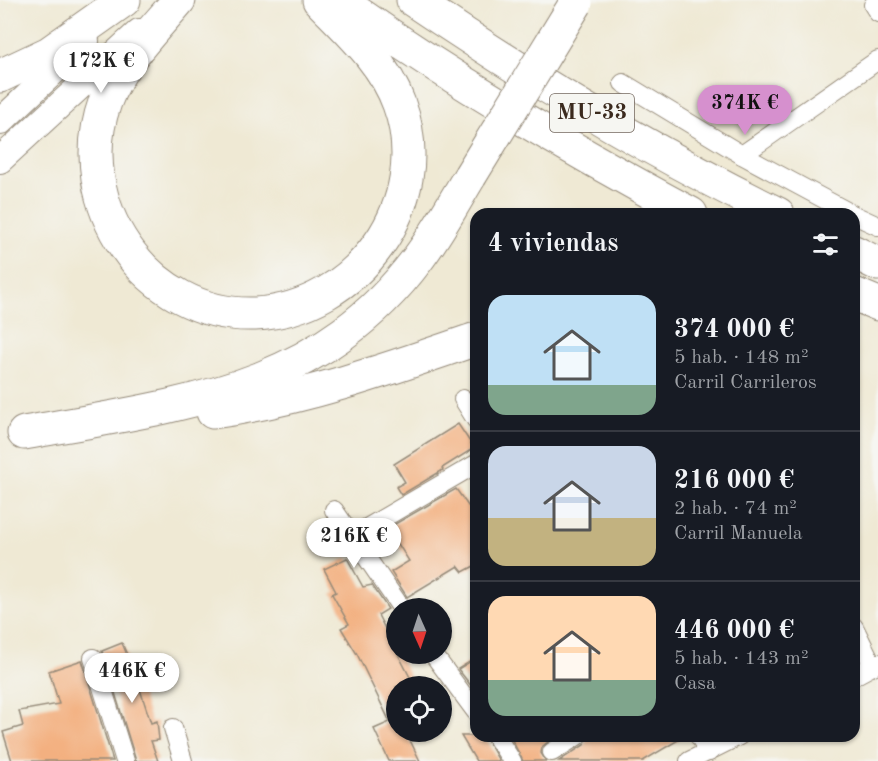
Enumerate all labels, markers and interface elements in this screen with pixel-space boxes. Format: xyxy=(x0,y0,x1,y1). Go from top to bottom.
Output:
pin: 172K € xyxy=(52,43,150,94)
text: 172K € xyxy=(67,52,135,72)
pin: 374K € xyxy=(696,85,794,136)
road number: MU-33 xyxy=(550,94,634,132)
text: 374K € xyxy=(711,94,779,114)
icon: filters xyxy=(809,228,842,261)
text: 4 viviendas xyxy=(488,231,618,257)
text: 374 000 € xyxy=(674,317,794,343)
icon: home xyxy=(536,319,608,391)
text: 5 hab. · 148 m² xyxy=(674,348,808,368)
text: Carril Carrileros xyxy=(674,373,817,393)
text: 216 000 € xyxy=(674,468,794,494)
icon: home xyxy=(536,470,608,542)
text: 2 hab. · 74 m² xyxy=(674,499,797,519)
pin: 216K € xyxy=(305,518,403,569)
text: Carril Manuela xyxy=(674,524,803,544)
text: 216K € xyxy=(320,527,388,547)
north arrow xyxy=(386,598,452,664)
map controls xyxy=(386,598,452,742)
text: 446 000 € xyxy=(674,618,794,644)
icon: home xyxy=(536,620,608,692)
text: 5 hab. · 143 m² xyxy=(674,649,808,669)
pin: 446K € xyxy=(83,653,181,704)
text: 446K € xyxy=(98,662,166,682)
text: Casa xyxy=(674,674,716,694)
button: locate xyxy=(386,676,452,742)

